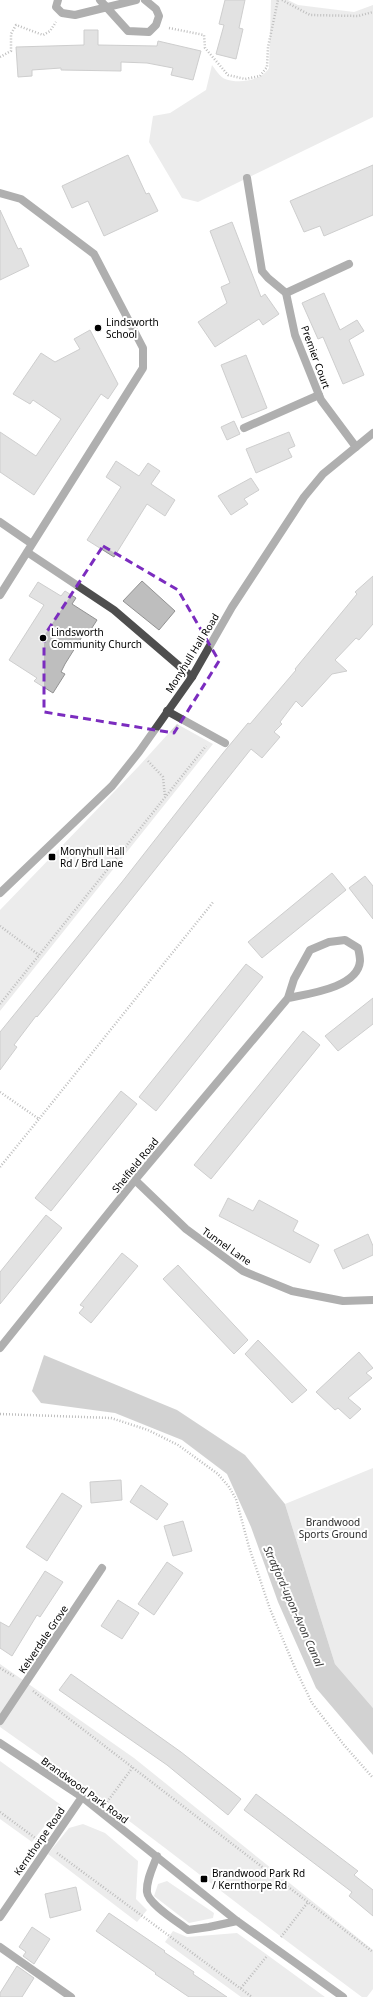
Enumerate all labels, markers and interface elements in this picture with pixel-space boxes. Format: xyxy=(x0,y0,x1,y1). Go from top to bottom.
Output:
place label: Lindsworth School xyxy=(106,315,159,341)
marker: Lindsworth School xyxy=(93,323,103,333)
street label: Premier Court xyxy=(298,323,334,391)
street label: Monyhull Hall Road xyxy=(162,611,222,695)
place label: Lindsworth Community Church xyxy=(51,625,142,651)
marker: Lindsworth Community Church xyxy=(38,633,48,643)
place label: Monyhull Hall Rd / Brd Lane xyxy=(60,844,125,870)
marker: Monyhull Hall Rd / Brd Lane xyxy=(47,852,57,862)
street label: Shelfield Road xyxy=(109,1135,161,1195)
street label: Tunnel Lane xyxy=(200,1224,255,1268)
park label: Brandwood Sports Ground xyxy=(299,1515,367,1541)
water label: Stratford-upon-Avon Canal xyxy=(261,1543,328,1670)
street label: Kelverdale Grove xyxy=(15,1602,71,1676)
street label: Brandwood Park Road xyxy=(38,1754,132,1826)
street label: Kernthorpe Road xyxy=(10,1804,68,1878)
place label: Brandwood Park Rd / Kernthorpe Rd xyxy=(212,1866,305,1892)
marker: Brandwood Park Rd / Kernthorpe Rd xyxy=(199,1874,209,1884)

